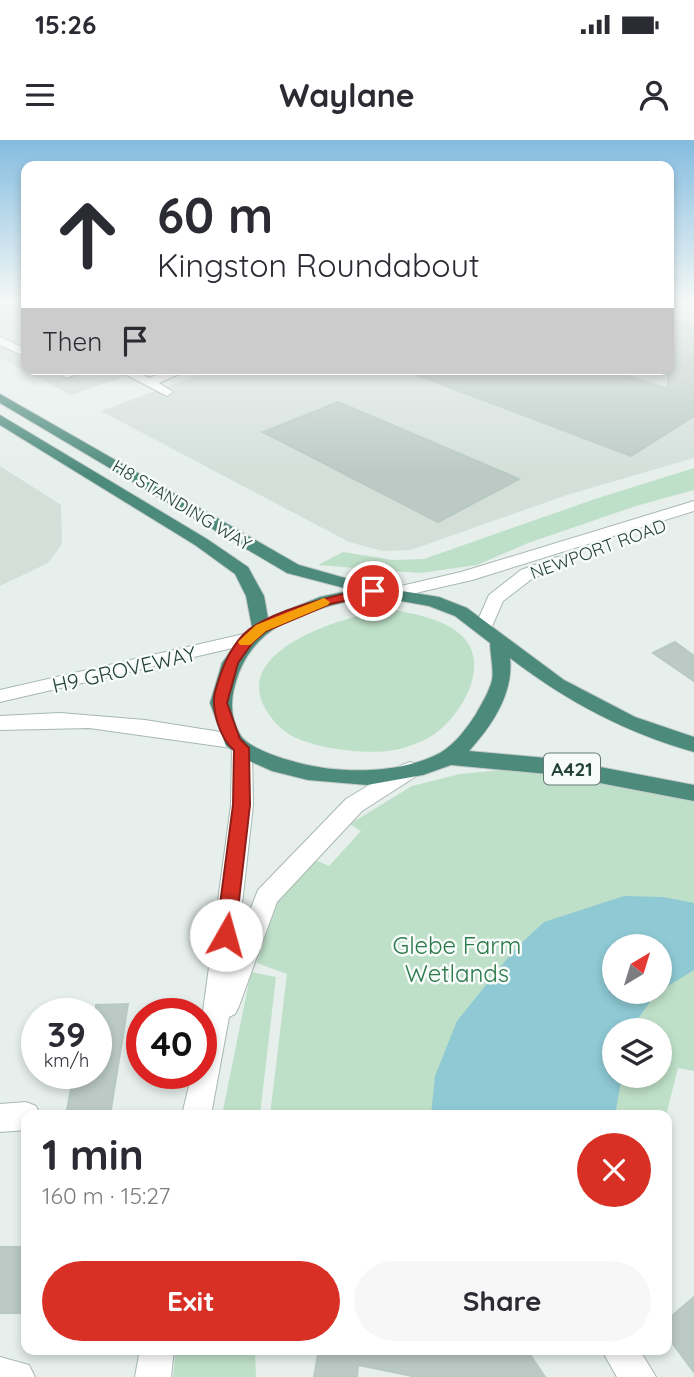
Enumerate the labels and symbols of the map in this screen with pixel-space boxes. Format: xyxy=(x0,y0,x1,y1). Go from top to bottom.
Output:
street label: H8 STANDING WAY xyxy=(108,454,256,556)
street label: NEWPORT ROAD xyxy=(527,514,669,584)
pin xyxy=(343,561,403,621)
street label: H9 GROVEWAY xyxy=(49,640,199,698)
road number: A421 xyxy=(544,754,600,784)
position arrow xyxy=(189,898,263,972)
park label: Glebe Farm Wetlands xyxy=(393,930,521,988)
north arrow xyxy=(602,934,672,1004)
speed limit sign: 40 xyxy=(126,998,217,1089)

